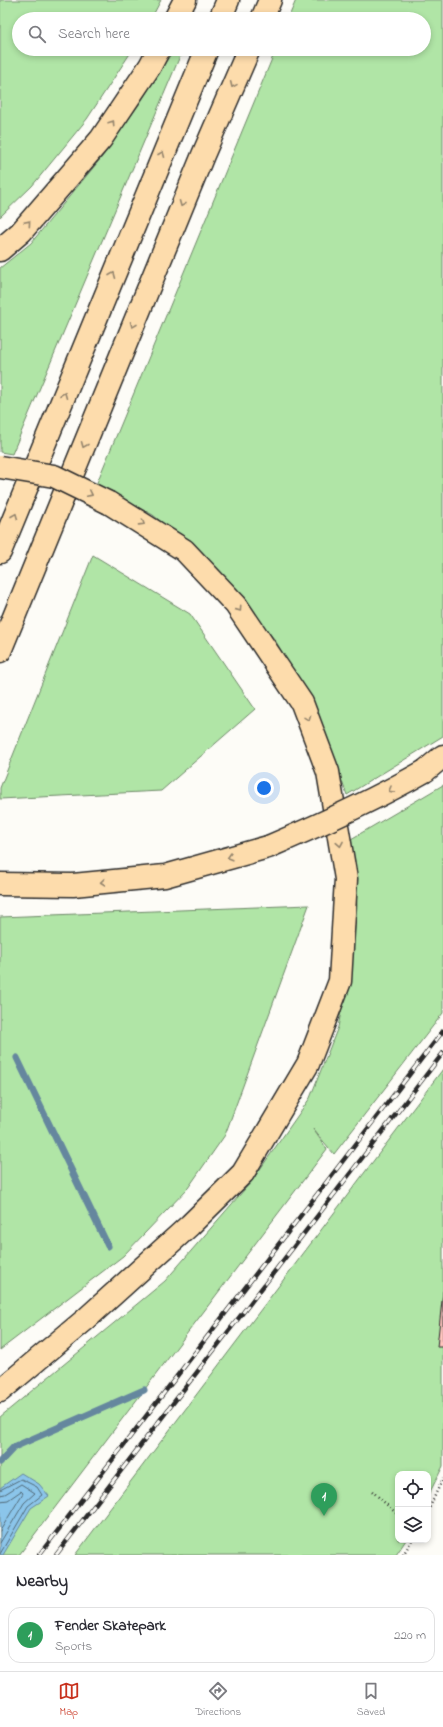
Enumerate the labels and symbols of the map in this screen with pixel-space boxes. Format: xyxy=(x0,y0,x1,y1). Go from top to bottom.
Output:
one-way arrow xyxy=(230,81,238,88)
one-way arrow xyxy=(107,120,115,127)
one-way arrow xyxy=(157,151,165,159)
one-way arrow xyxy=(179,201,187,208)
one-way arrow xyxy=(24,220,31,228)
one-way arrow xyxy=(108,271,116,279)
one-way arrow xyxy=(130,321,138,328)
one-way arrow xyxy=(59,392,67,399)
one-way arrow xyxy=(81,442,89,449)
one-way arrow xyxy=(86,489,94,497)
one-way arrow xyxy=(10,512,18,519)
one-way arrow xyxy=(138,519,145,526)
one-way arrow xyxy=(234,605,242,612)
one-way arrow xyxy=(303,715,311,722)
your location xyxy=(254,778,274,798)
one-way arrow xyxy=(388,786,395,793)
one-way arrow xyxy=(335,841,344,847)
one-way arrow xyxy=(227,853,234,861)
one-way arrow xyxy=(100,877,106,886)
pin: 1 xyxy=(311,1483,337,1516)

